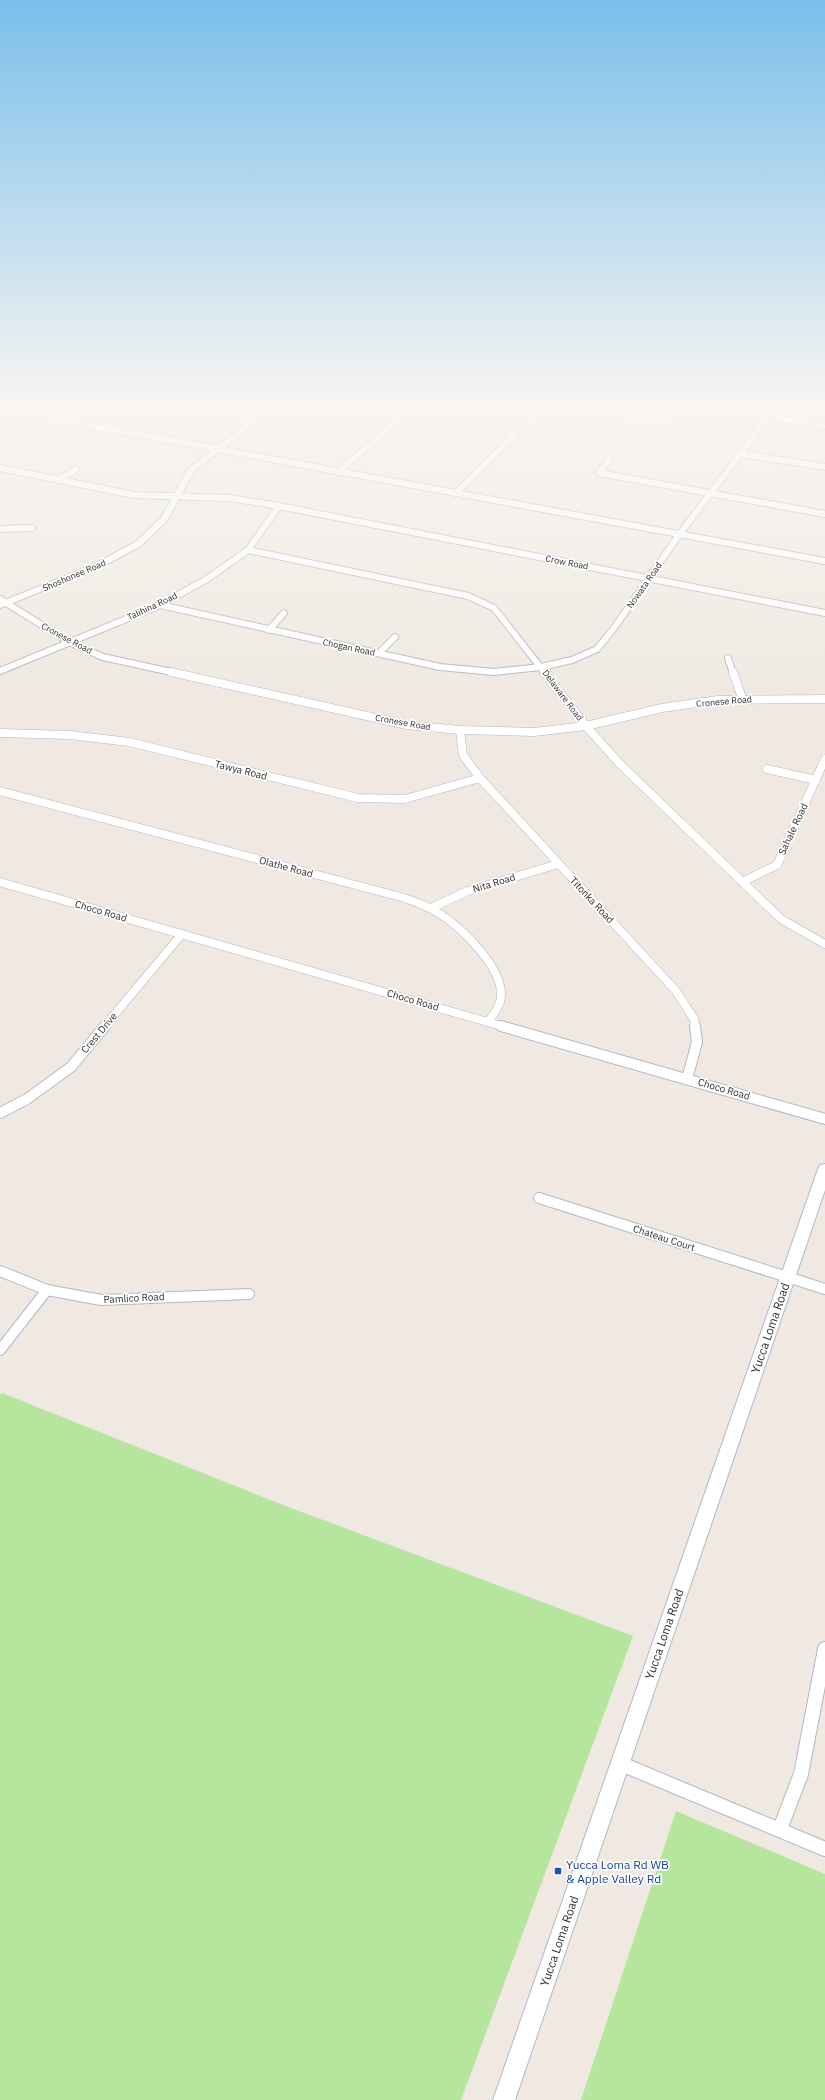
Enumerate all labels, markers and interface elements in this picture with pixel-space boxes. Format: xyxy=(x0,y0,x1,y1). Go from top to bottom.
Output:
street label: Crow Road xyxy=(545,552,589,572)
street label: Shoshonee Road xyxy=(41,557,107,593)
street label: Nowata Road xyxy=(624,560,664,610)
street label: Talihina Road xyxy=(125,590,179,622)
street label: Cronese Road xyxy=(40,620,94,656)
street label: Chogan Road xyxy=(322,636,376,658)
street label: Delaware Road xyxy=(540,667,586,723)
street label: Cronese Road xyxy=(696,693,752,709)
street label: Cronese Road xyxy=(374,712,432,732)
street label: Tawya Road xyxy=(213,757,269,783)
street label: Sahale Road xyxy=(775,801,811,857)
street label: Olathe Road xyxy=(258,854,314,880)
street label: Nita Road xyxy=(471,870,517,896)
street label: Titonka Road xyxy=(567,874,617,926)
street label: Choco Road xyxy=(74,897,128,925)
street label: Choco Road xyxy=(386,986,440,1014)
street label: Crest Drive xyxy=(78,1010,120,1056)
street label: Choco Road xyxy=(697,1075,751,1103)
street label: Chateau Court xyxy=(631,1222,697,1254)
street label: Yucca Loma Road xyxy=(747,1281,793,1375)
street label: Pamlico Road xyxy=(103,1290,165,1306)
street label: Yucca Loma Road xyxy=(641,1587,687,1681)
place label: Yucca Loma Rd WB & Apple Valley Rd xyxy=(566,1857,669,1886)
marker: Yucca Loma Rd WB & Apple Valley Rd xyxy=(553,1866,563,1876)
street label: Yucca Loma Road xyxy=(536,1894,582,1988)

